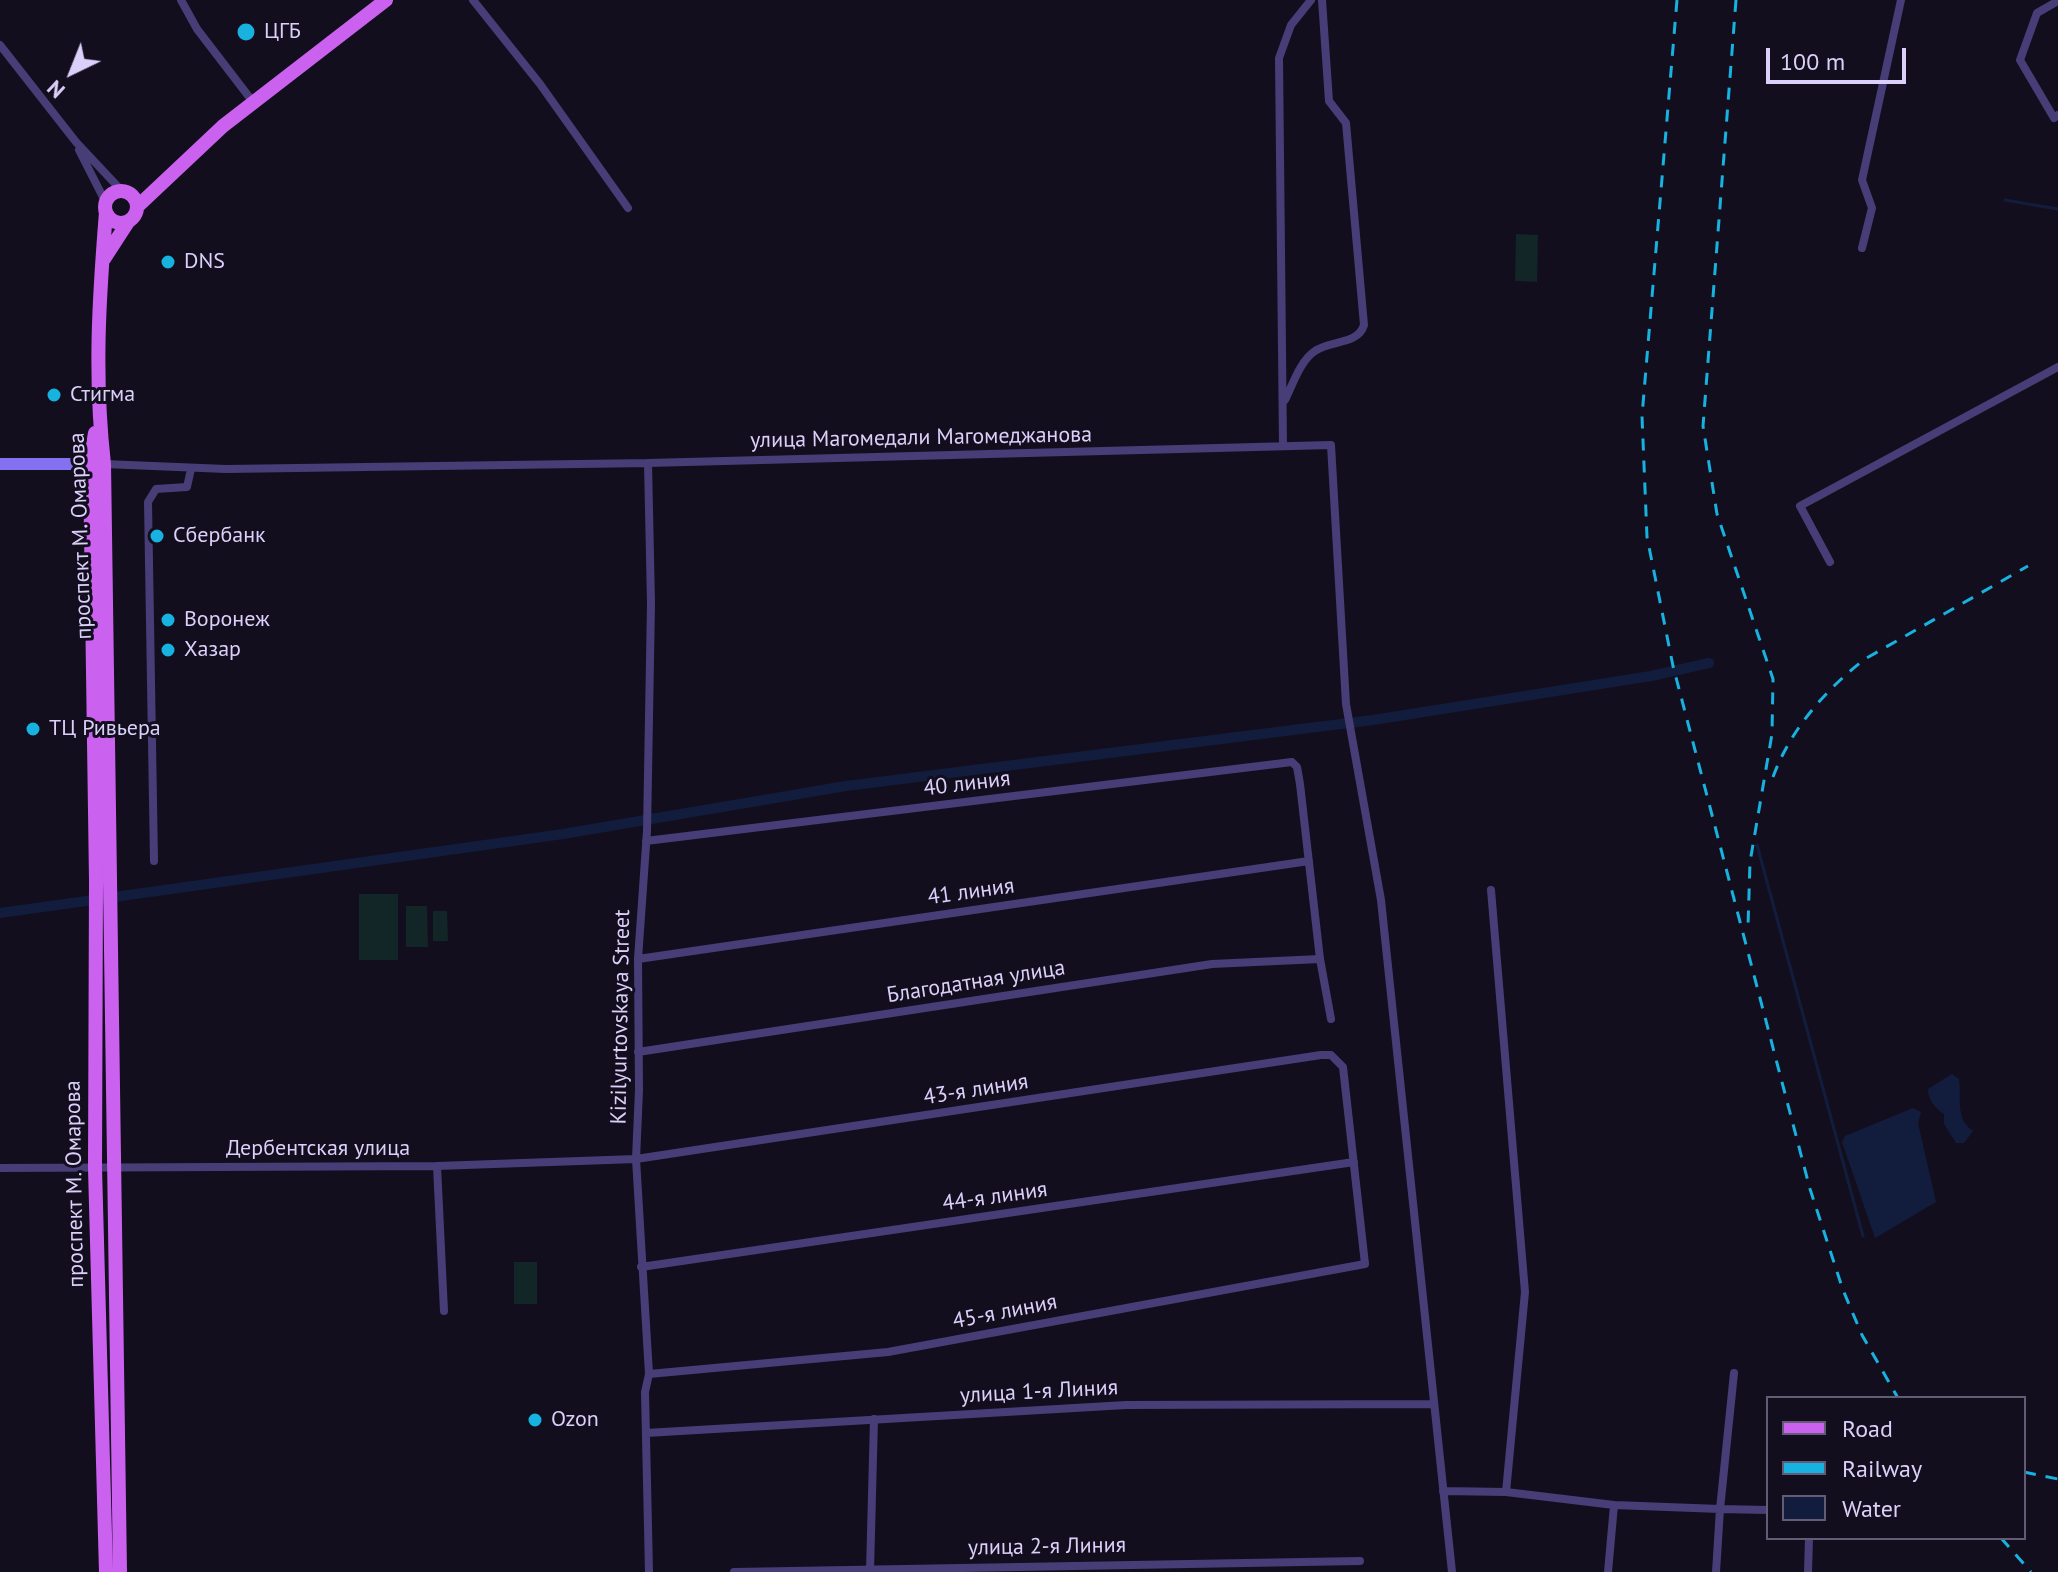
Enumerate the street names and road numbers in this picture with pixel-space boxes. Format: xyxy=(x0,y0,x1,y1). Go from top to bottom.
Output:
street label: улица Магомедали Магомеджановa xyxy=(750,422,1092,454)
street label: проспект М. Омарова xyxy=(64,432,98,640)
street label: 40 линия xyxy=(922,766,1012,802)
street label: 41 линия xyxy=(926,873,1016,911)
street label: Kizilyurtovskaya Street xyxy=(606,909,636,1125)
street label: Благодатная улица xyxy=(885,955,1067,1009)
street label: 43-я линия xyxy=(922,1069,1030,1111)
street label: проспект М. Омарова xyxy=(60,1080,90,1288)
street label: Дербентская улица xyxy=(226,1136,410,1162)
street label: 44-я линия xyxy=(941,1177,1049,1217)
street label: 45-я линия xyxy=(951,1289,1059,1335)
street label: улица 1-я Линия xyxy=(959,1375,1119,1409)
street label: улица 2-я Линия xyxy=(968,1532,1126,1562)

